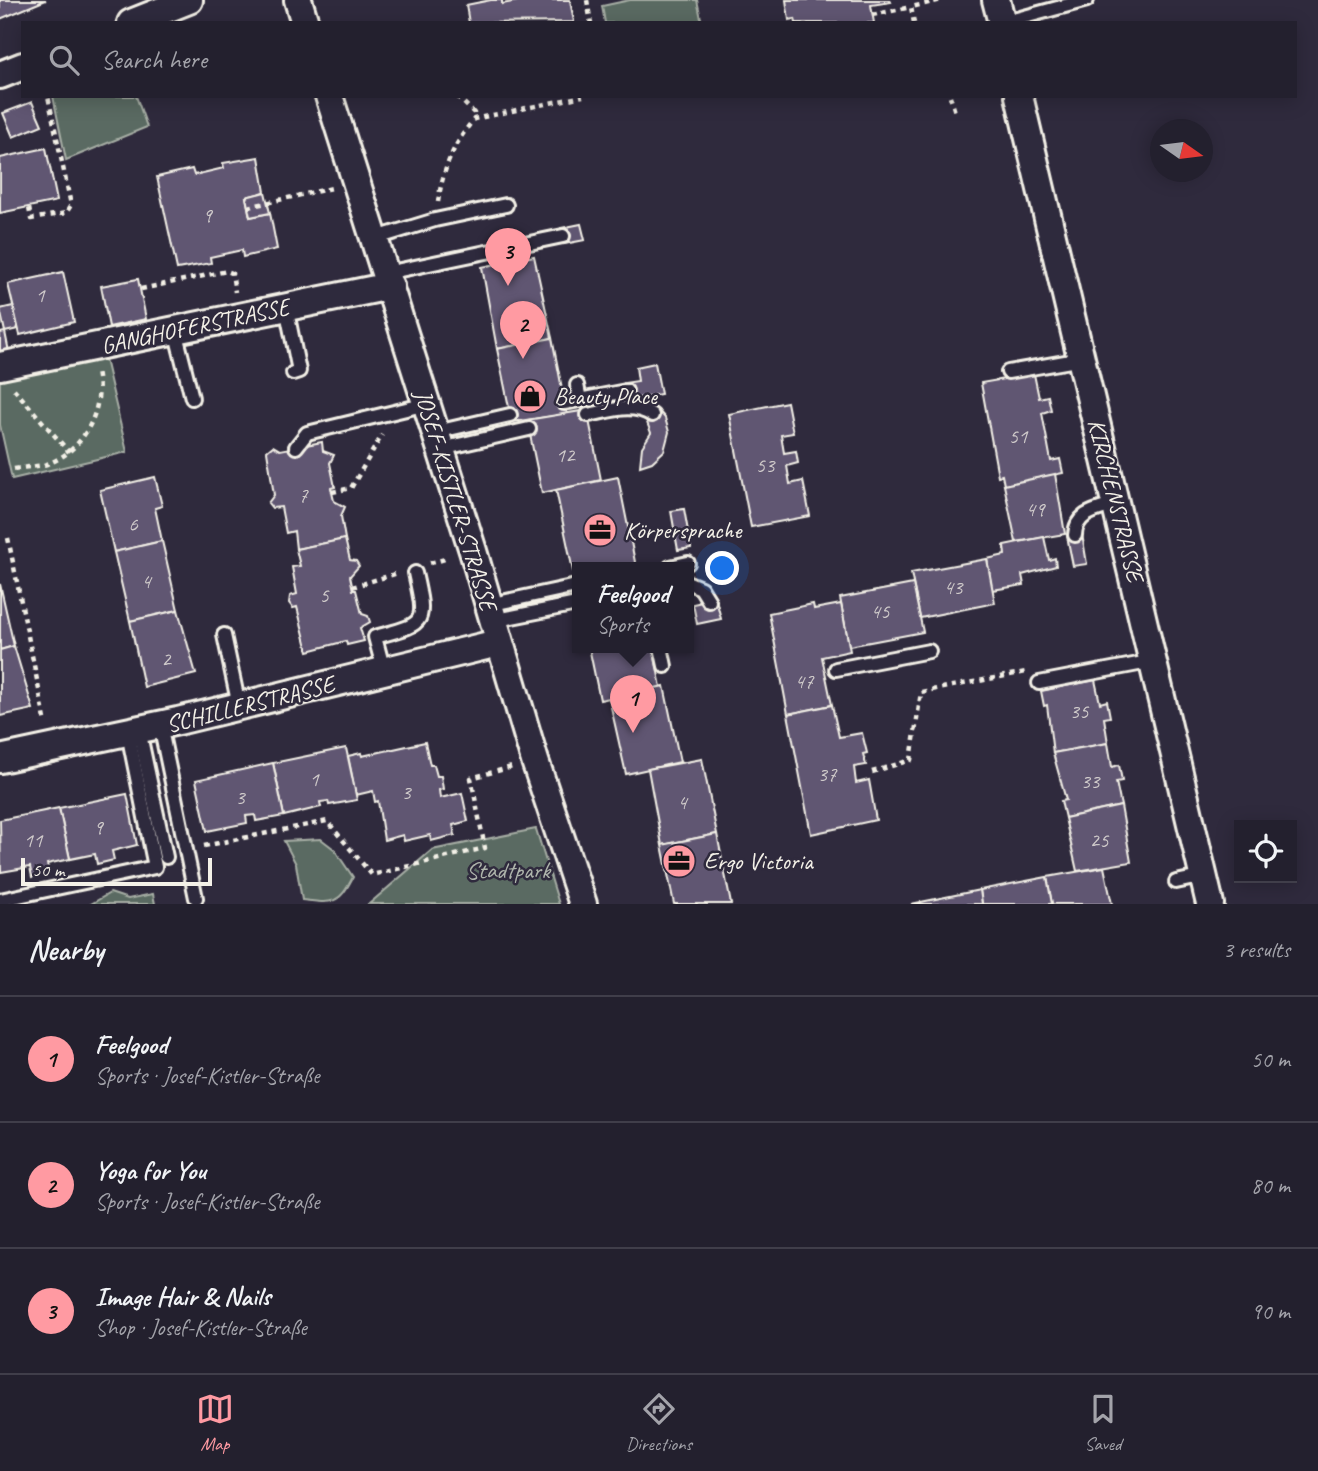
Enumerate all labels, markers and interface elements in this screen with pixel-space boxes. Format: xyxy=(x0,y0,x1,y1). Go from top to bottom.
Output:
search box xyxy=(21,21,1297,98)
icon: search xyxy=(45,41,83,79)
text: Search here xyxy=(101,43,207,76)
north arrow xyxy=(1150,119,1213,182)
house number: 9 xyxy=(202,202,213,228)
pin: 3 xyxy=(485,228,531,286)
house number: 1 xyxy=(35,282,46,308)
street label: GANGHOFERSTRASSE xyxy=(98,291,294,361)
pin: 2 xyxy=(500,301,546,359)
shop icon: Beauty Place xyxy=(511,377,549,415)
place label: Beauty Place xyxy=(554,381,659,411)
street label: JOSEF-KISTLER-STRASSE xyxy=(408,385,505,617)
street label: KIRCHENSTRASSE xyxy=(1081,416,1152,588)
house number: 51 xyxy=(1009,423,1029,449)
house number: 12 xyxy=(556,442,576,468)
house number: 53 xyxy=(756,452,776,478)
house number: 7 xyxy=(298,482,309,508)
house number: 49 xyxy=(1026,496,1046,522)
house number: 6 xyxy=(128,511,138,537)
office icon: Körpersprache xyxy=(581,511,619,549)
place label: Körpersprache xyxy=(624,515,744,545)
your location xyxy=(705,551,739,585)
popup xyxy=(572,562,694,653)
house number: 4 xyxy=(141,568,153,594)
house number: 43 xyxy=(944,574,964,600)
text: Feelgood xyxy=(597,577,669,610)
house number: 5 xyxy=(319,582,330,608)
house number: 45 xyxy=(871,598,891,624)
text: Sports xyxy=(597,610,649,639)
house number: 2 xyxy=(161,646,172,672)
street label: SCHILLERSTRASSE xyxy=(163,668,340,739)
house number: 47 xyxy=(795,668,815,694)
pin: 1 xyxy=(610,675,656,733)
house number: 35 xyxy=(1070,698,1090,724)
house number: 37 xyxy=(818,761,838,787)
house number: 1 xyxy=(309,766,320,792)
house number: 33 xyxy=(1081,768,1101,794)
house number: 3 xyxy=(401,779,412,805)
house number: 3 xyxy=(235,784,246,810)
house number: 4 xyxy=(677,789,689,815)
house number: 9 xyxy=(93,814,104,840)
map controls xyxy=(1234,820,1297,883)
button: locate xyxy=(1234,820,1297,883)
house number: 11 xyxy=(24,827,44,853)
house number: 25 xyxy=(1090,827,1110,853)
office icon: Ergo Victoria xyxy=(660,842,698,880)
place label: Ergo Victoria xyxy=(704,846,814,876)
scale bar xyxy=(21,855,212,887)
park label: Stadtpark xyxy=(466,855,552,885)
text: 50 m xyxy=(32,858,64,882)
text: Nearby xyxy=(28,931,104,969)
text: 3 results xyxy=(1223,935,1290,964)
text: Feelgood xyxy=(95,1028,167,1061)
text: 1 xyxy=(46,1045,56,1074)
text: 50 m xyxy=(1251,1045,1290,1074)
text: Sports · Josef-Kistler-Straße xyxy=(95,1061,319,1090)
text: Yoga for You xyxy=(95,1154,206,1187)
text: 2 xyxy=(46,1171,56,1200)
text: 80 m xyxy=(1251,1171,1290,1200)
text: Sports · Josef-Kistler-Straße xyxy=(95,1187,319,1216)
text: Image Hair & Nails xyxy=(95,1280,271,1313)
text: 3 xyxy=(46,1297,56,1326)
text: 90 m xyxy=(1251,1297,1290,1326)
text: Shop · Josef-Kistler-Straße xyxy=(95,1313,307,1342)
tab: Map xyxy=(196,1390,234,1456)
tab: Directions xyxy=(626,1390,692,1456)
tab: Saved xyxy=(1084,1390,1122,1456)

